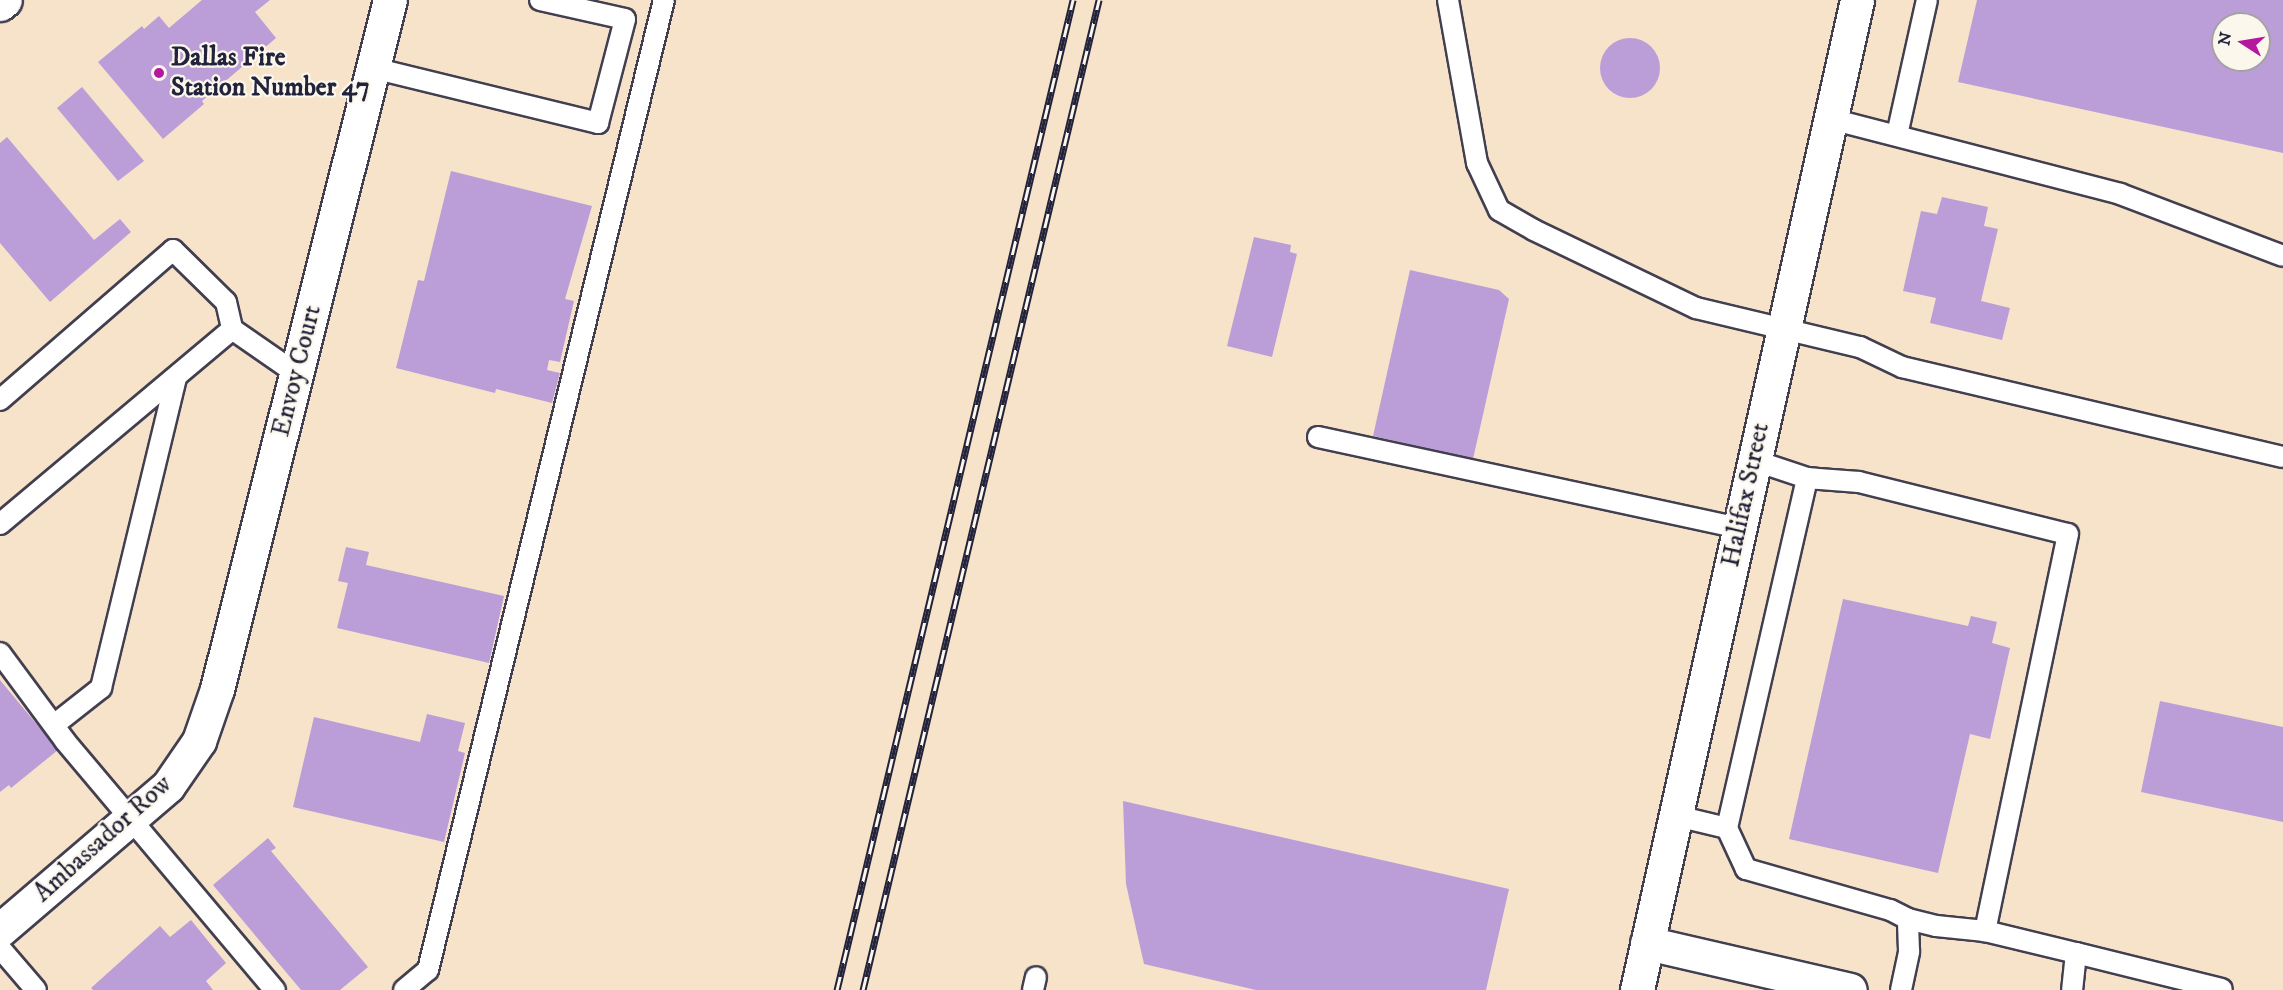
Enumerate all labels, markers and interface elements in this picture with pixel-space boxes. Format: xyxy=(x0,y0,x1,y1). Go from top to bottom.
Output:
north arrow xyxy=(2211,12,2271,72)
text: N xyxy=(2214,30,2236,47)
place label: Dallas Fire Station Number 47 xyxy=(171,42,370,104)
marker: Dallas Fire Station Number 47 xyxy=(152,66,166,80)
street label: Envoy Court xyxy=(266,302,328,440)
street label: Halifax Street xyxy=(1716,420,1776,570)
street label: Ambassador Row xyxy=(28,769,178,909)

